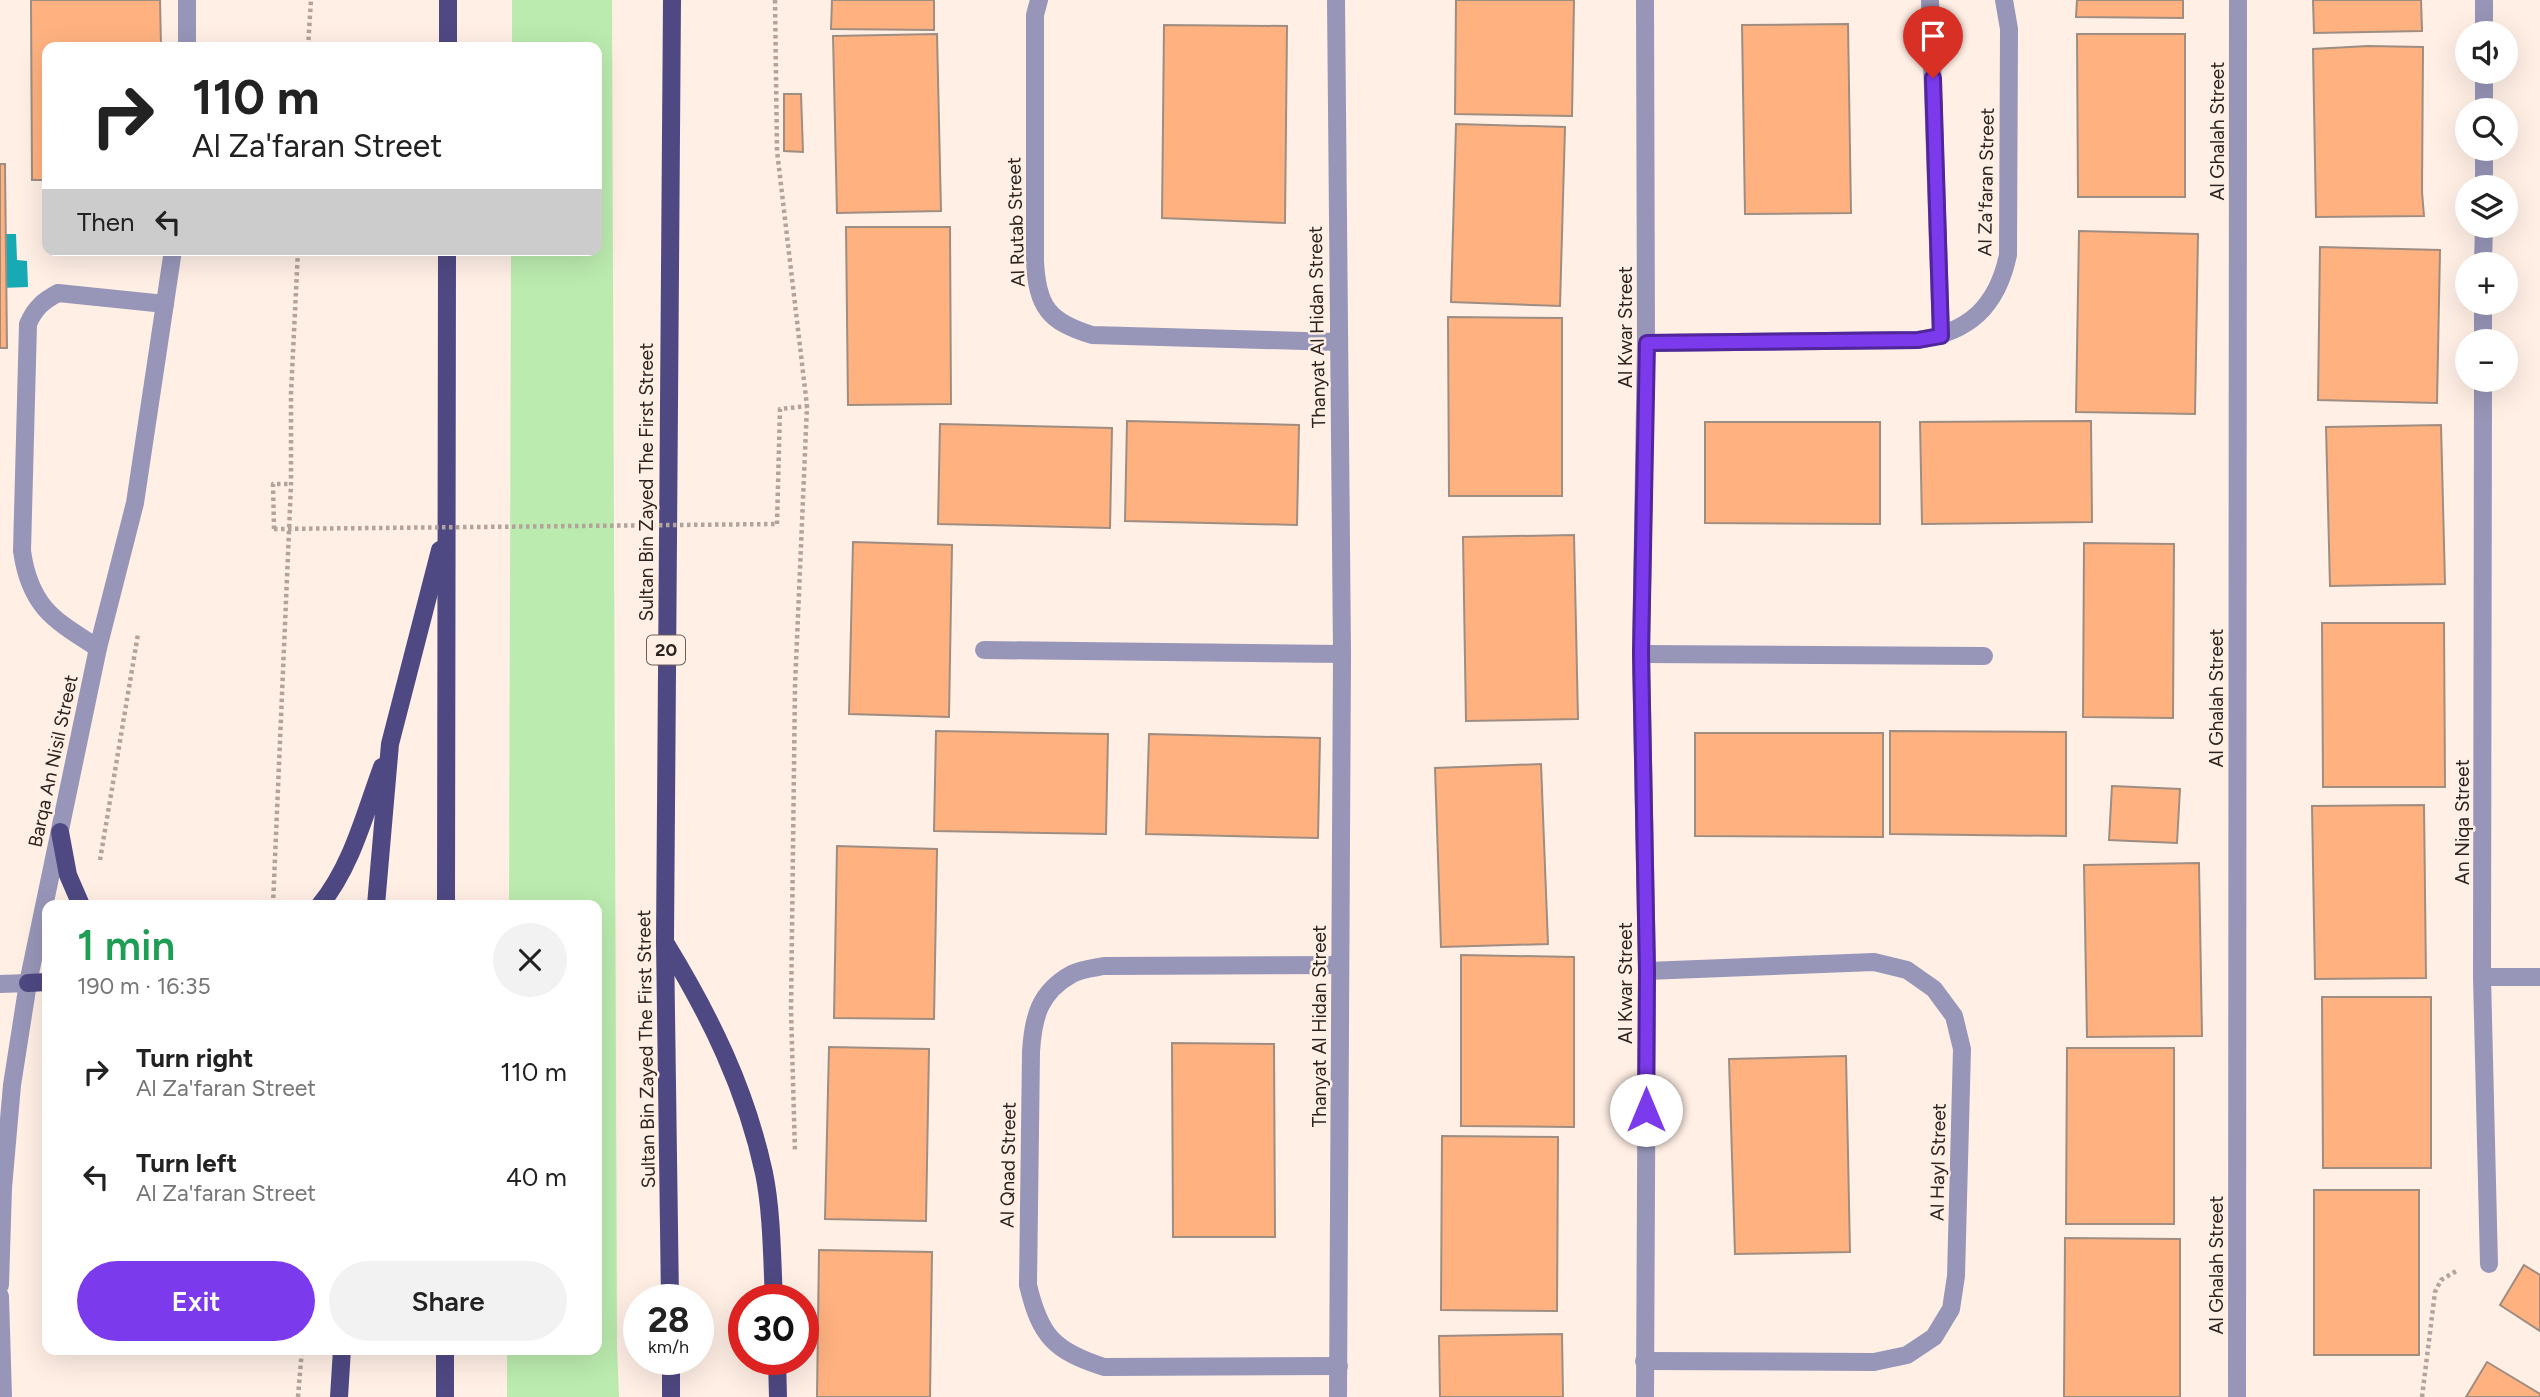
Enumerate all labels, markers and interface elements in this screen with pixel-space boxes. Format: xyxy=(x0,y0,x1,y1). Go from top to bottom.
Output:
pin xyxy=(1903,6,1963,78)
icon: arrive xyxy=(1914,17,1952,55)
map controls xyxy=(2455,21,2518,392)
button: sound xyxy=(2455,21,2518,84)
street label: Al Ghalah Street xyxy=(2206,62,2229,200)
text: 110 m xyxy=(192,67,320,126)
icon: right xyxy=(77,70,168,161)
button: search xyxy=(2455,98,2518,161)
street label: Al Za'faran Street xyxy=(1973,107,1999,257)
text: Al Za'faran Street xyxy=(192,127,442,165)
street label: Al Rutab Street xyxy=(1002,157,1030,287)
button: layers xyxy=(2455,175,2518,238)
icon: left xyxy=(149,203,187,241)
text: Then xyxy=(77,206,135,238)
street label: Thanyat Al Hidan Street xyxy=(1304,226,1330,428)
button: + xyxy=(2455,252,2518,315)
street label: Al Kwar Street xyxy=(1614,266,1637,388)
button: − xyxy=(2455,329,2518,392)
street label: Sultan Bin Zayed The First Street xyxy=(635,343,658,621)
street label: Al Ghalah Street xyxy=(2205,629,2228,767)
road number: 20 xyxy=(647,636,685,664)
street label: Barqa An Nisil Street xyxy=(23,673,83,849)
street label: An Niqa Street xyxy=(2451,759,2474,885)
street label: Sultan Bin Zayed The First Street xyxy=(632,909,660,1189)
text: 1 min xyxy=(77,920,175,971)
street label: Al Kwar Street xyxy=(1614,922,1637,1044)
button: close xyxy=(493,923,567,997)
street label: Thanyat Al Hidan Street xyxy=(1308,925,1331,1127)
text: 190 m · 16:35 xyxy=(77,972,211,1000)
text: Turn right xyxy=(136,1042,253,1074)
icon: right xyxy=(77,1053,115,1091)
text: 110 m xyxy=(500,1056,567,1088)
position arrow xyxy=(1609,1073,1683,1147)
text: Al Za'faran Street xyxy=(136,1074,316,1102)
street label: Al Qnad Street xyxy=(995,1102,1021,1228)
street label: Al Hayl Street xyxy=(1925,1103,1951,1221)
text: Turn left xyxy=(136,1147,237,1179)
icon: left xyxy=(77,1158,115,1196)
text: 40 m xyxy=(506,1161,567,1193)
text: Al Za'faran Street xyxy=(136,1179,316,1207)
street label: Al Ghalah Street xyxy=(2205,1196,2228,1334)
button: Exit xyxy=(77,1261,315,1341)
button: Share xyxy=(329,1261,567,1341)
speed limit sign: 30 xyxy=(728,1284,819,1375)
text: 28 xyxy=(648,1299,689,1341)
text: km/h xyxy=(648,1336,689,1358)

